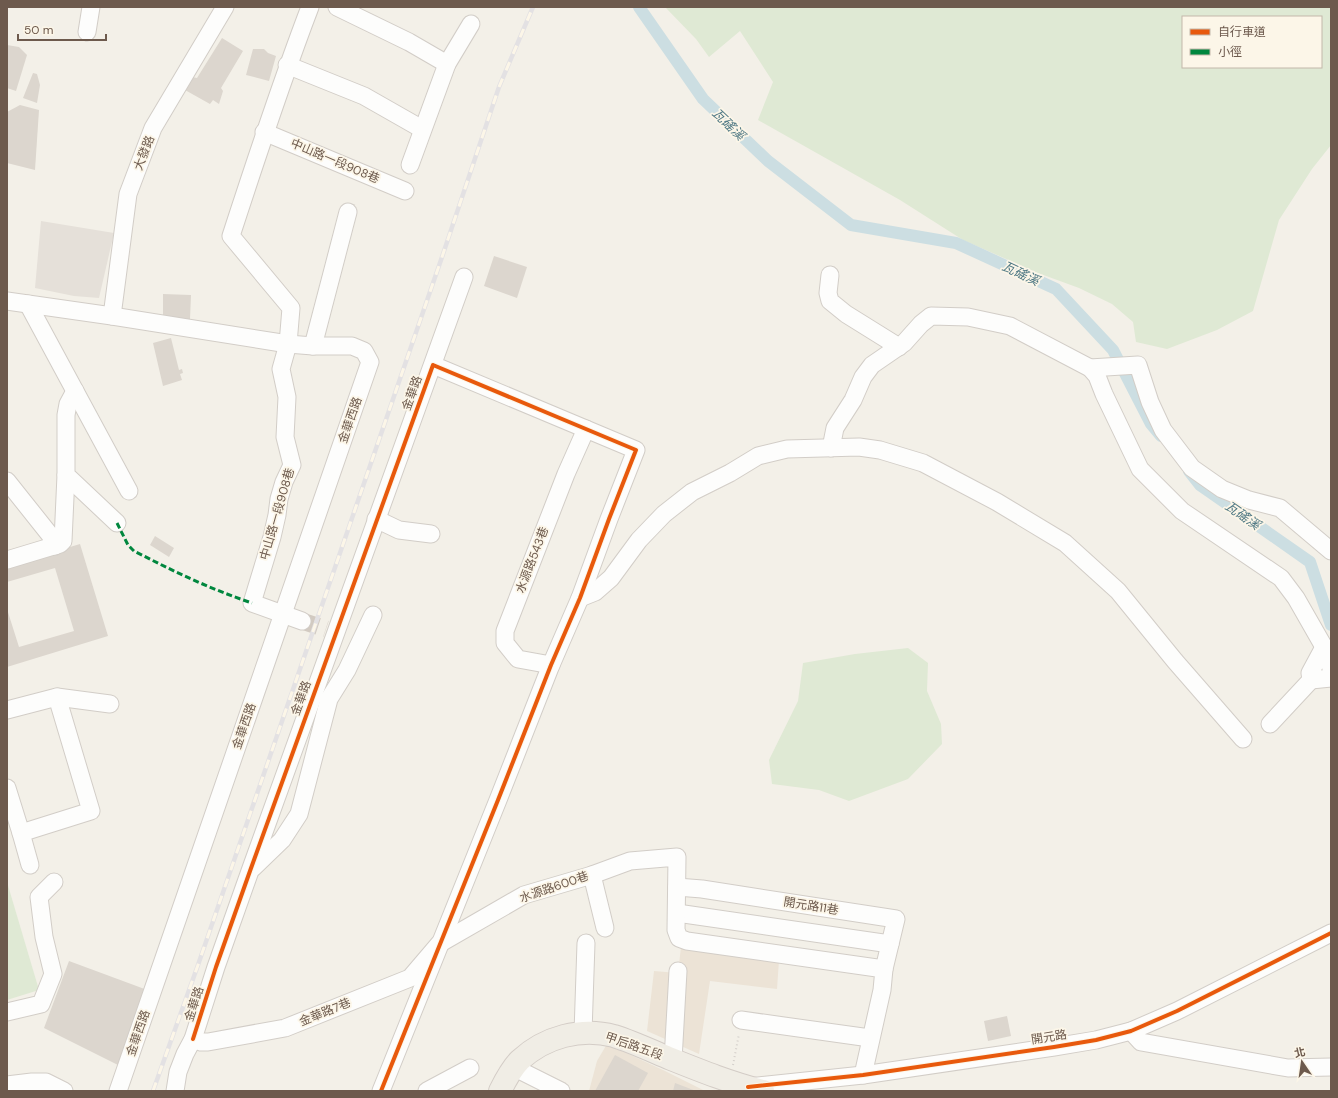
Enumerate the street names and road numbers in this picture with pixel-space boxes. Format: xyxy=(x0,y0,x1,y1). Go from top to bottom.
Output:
street label: 大發路 xyxy=(130,133,158,173)
street label: 中山路一段908巷 xyxy=(288,135,382,187)
street label: 金華路 xyxy=(398,373,426,413)
street label: 金華西路 xyxy=(335,395,365,445)
street label: 中山路一段908巷 xyxy=(256,466,298,562)
street label: 水源路543巷 xyxy=(512,525,552,595)
street label: 金華路 xyxy=(287,678,315,718)
street label: 金華西路 xyxy=(229,701,259,751)
street label: 水源路600巷 xyxy=(517,868,591,906)
street label: 開元路11巷 xyxy=(782,894,840,918)
street label: 金華路 xyxy=(181,984,207,1024)
street label: 金華路7巷 xyxy=(297,994,353,1030)
street label: 金華西路 xyxy=(123,1008,153,1058)
street label: 開元路 xyxy=(1030,1026,1068,1048)
street label: 甲后路五段 xyxy=(603,1029,665,1063)

